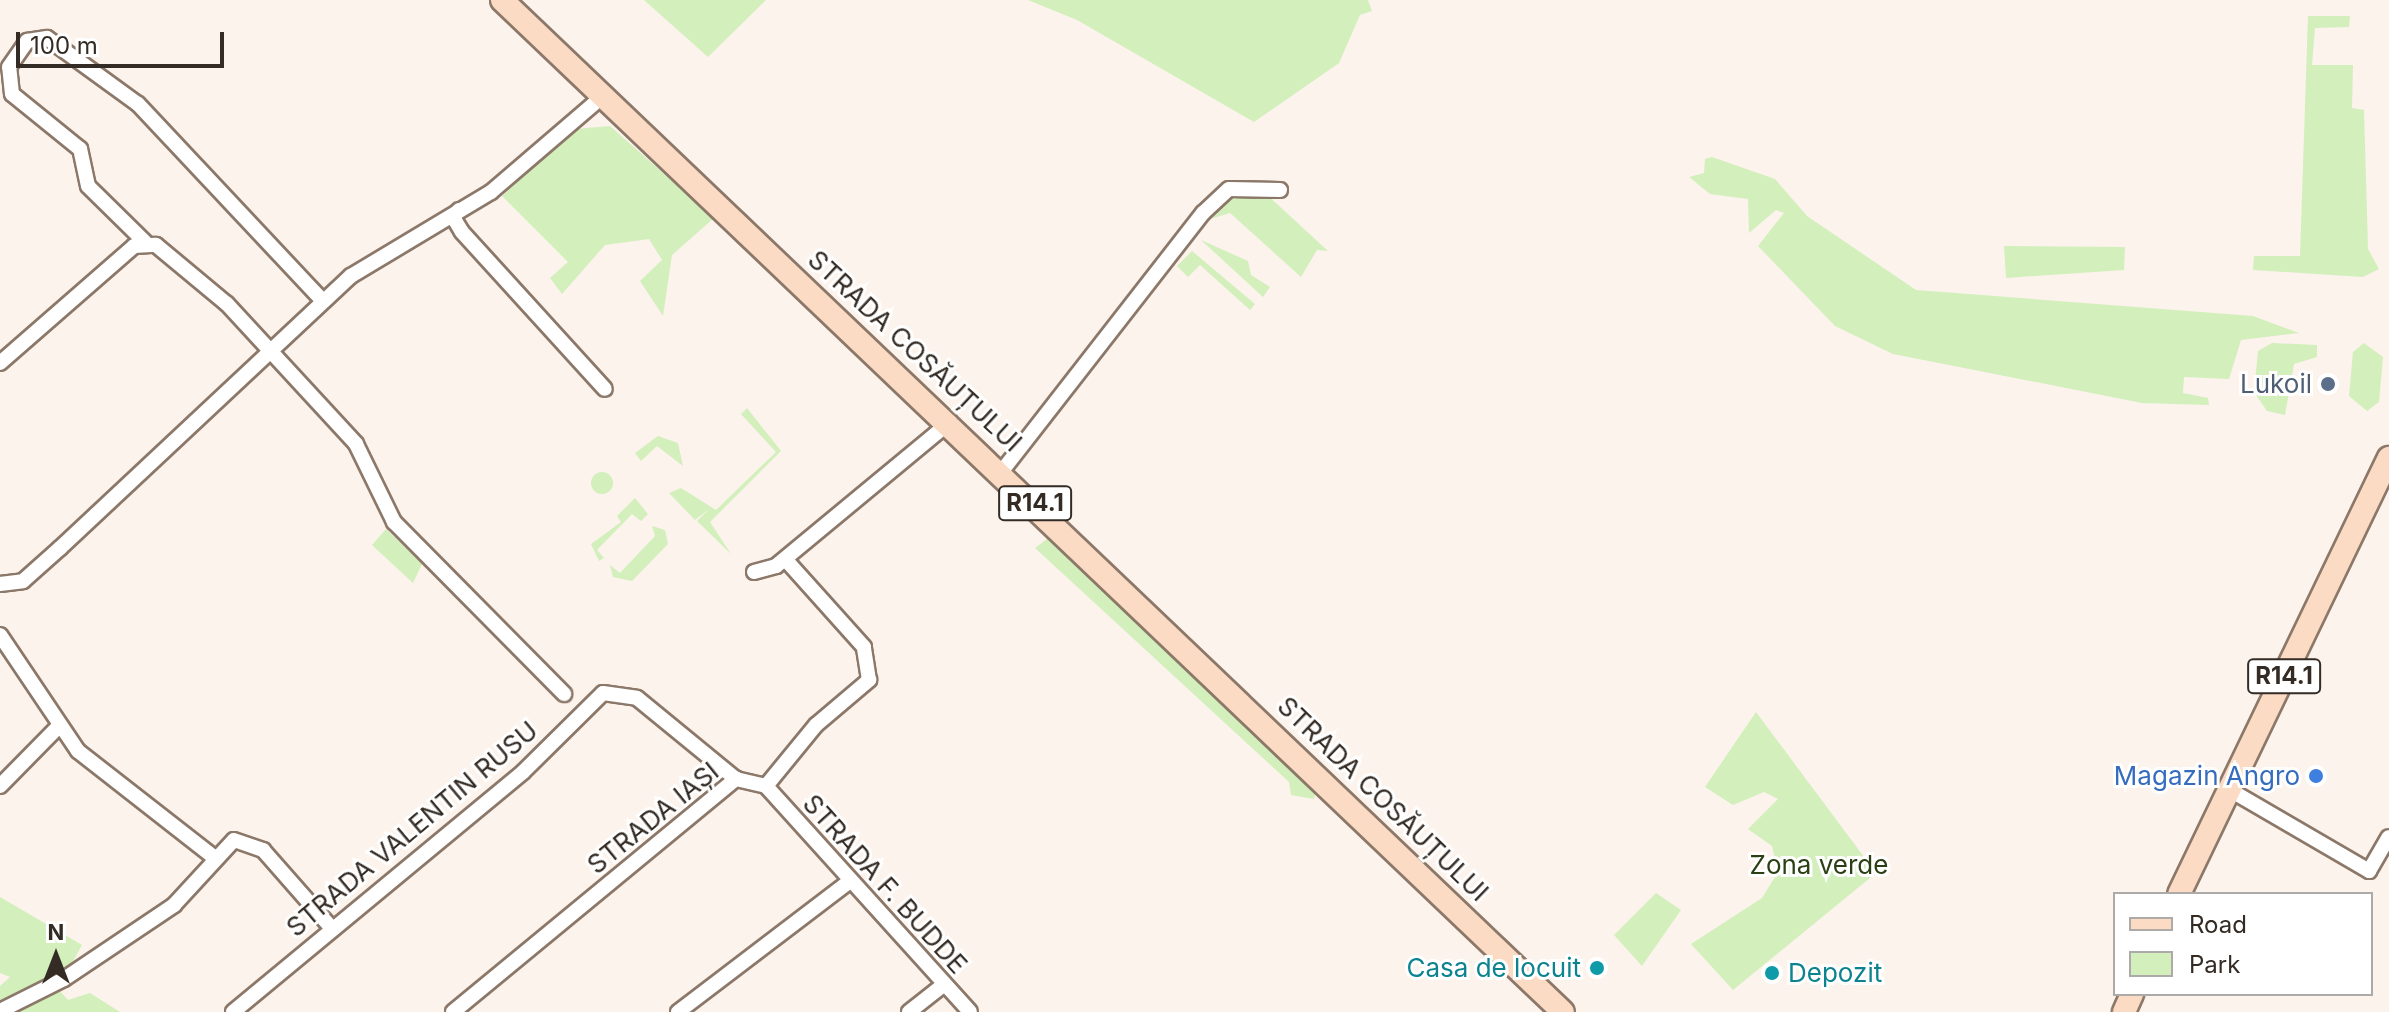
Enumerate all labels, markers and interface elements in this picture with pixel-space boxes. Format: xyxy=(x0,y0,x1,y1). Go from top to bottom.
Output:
scale bar xyxy=(20,16,228,66)
text: 100 m xyxy=(30,31,98,60)
street label: STRADA COSĂUȚULUI xyxy=(802,244,1028,458)
place label: Lukoil xyxy=(2240,368,2312,400)
marker: Lukoil xyxy=(2319,375,2337,393)
road number: R14.1 xyxy=(997,483,1073,523)
road number: R14.1 xyxy=(2246,656,2322,696)
street label: STRADA COSĂUȚULUI xyxy=(1271,690,1495,908)
street label: STRADA VALENTIN RUSU xyxy=(280,715,544,943)
street label: STRADA IAȘI xyxy=(581,756,725,880)
place label: Magazin Angro xyxy=(2114,760,2300,792)
marker: Magazin Angro xyxy=(2307,767,2325,785)
street label: STRADA F. BUDDE xyxy=(796,788,974,980)
park label: Zona verde xyxy=(1750,849,1888,881)
legend xyxy=(2113,892,2373,996)
text: Road xyxy=(2189,910,2247,939)
north arrow xyxy=(16,916,96,996)
text: N xyxy=(48,919,64,945)
text: Park xyxy=(2189,950,2240,979)
place label: Casa de locuit xyxy=(1406,952,1581,984)
place label: Depozit xyxy=(1788,957,1882,989)
marker: Casa de locuit xyxy=(1588,959,1606,977)
marker: Depozit xyxy=(1763,964,1781,982)

